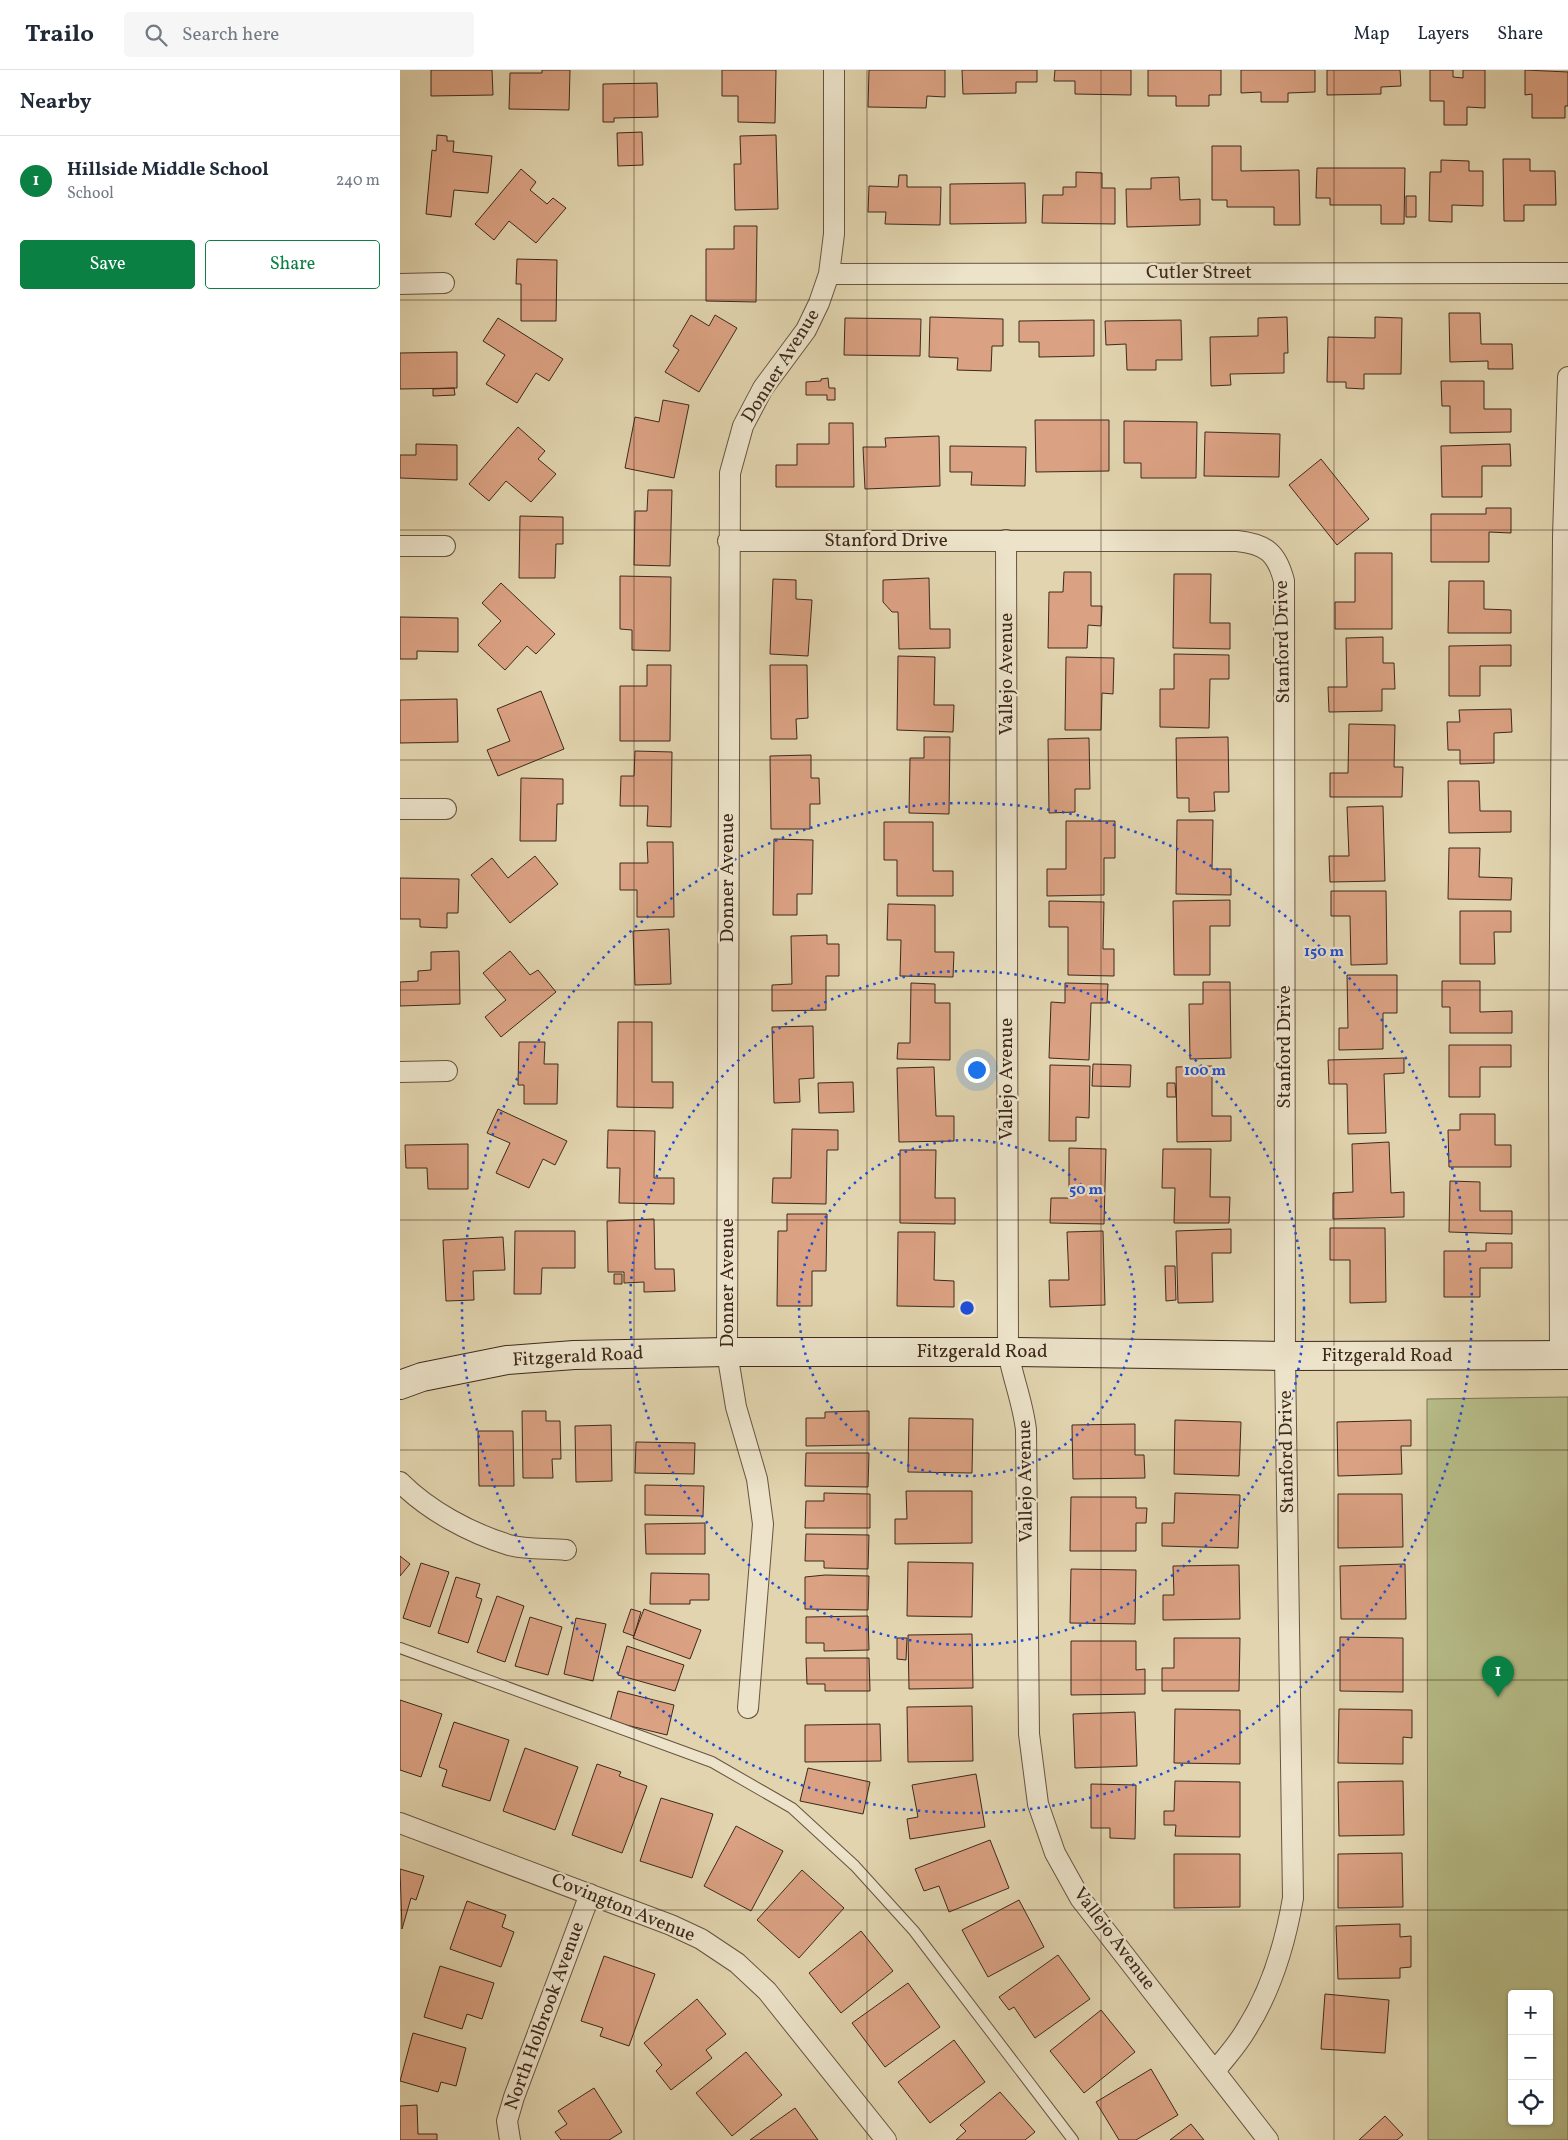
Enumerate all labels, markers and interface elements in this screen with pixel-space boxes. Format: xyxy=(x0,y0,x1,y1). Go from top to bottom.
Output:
search box xyxy=(124,12,474,57)
text: Trailo xyxy=(25,18,94,52)
icon: search xyxy=(142,21,170,49)
text: Search here xyxy=(182,22,279,48)
text: Map xyxy=(1353,22,1389,47)
text: Layers xyxy=(1417,22,1469,47)
text: Share xyxy=(1497,22,1543,47)
text: Nearby xyxy=(20,88,91,117)
text: Hillside Middle School xyxy=(67,157,269,183)
text: 1 xyxy=(33,170,39,192)
text: 240 m xyxy=(336,170,380,192)
text: School xyxy=(67,183,114,205)
button: Save xyxy=(20,240,195,289)
button: Share xyxy=(205,240,380,289)
street label: Cutler Street xyxy=(1146,260,1252,286)
street label: Donner Avenue xyxy=(736,304,826,428)
street label: Stanford Drive xyxy=(824,528,948,554)
street label: Stanford Drive xyxy=(1269,580,1297,704)
street label: Vallejo Avenue xyxy=(994,613,1020,735)
street label: Donner Avenue xyxy=(715,813,741,943)
text: 150 m xyxy=(1304,942,1344,963)
street label: Stanford Drive xyxy=(1272,985,1298,1109)
street label: Vallejo Avenue xyxy=(994,1018,1020,1140)
your location xyxy=(964,1057,990,1083)
text: 100 m xyxy=(1184,1061,1227,1082)
text: 50 m xyxy=(1069,1180,1103,1201)
street label: Donner Avenue xyxy=(715,1218,741,1348)
centre of rings xyxy=(958,1299,976,1317)
street label: Fitzgerald Road xyxy=(916,1339,1048,1365)
street label: Fitzgerald Road xyxy=(512,1341,644,1373)
street label: Fitzgerald Road xyxy=(1321,1343,1453,1369)
street label: Stanford Drive xyxy=(1273,1390,1301,1514)
street label: Vallejo Avenue xyxy=(1012,1419,1040,1543)
pin: 1 xyxy=(1482,1656,1514,1697)
street label: Covington Avenue xyxy=(547,1867,699,1949)
street label: Vallejo Avenue xyxy=(1067,1882,1161,1996)
street label: North Holbrook Avenue xyxy=(499,1918,591,2114)
map controls xyxy=(1508,1990,1553,2125)
button: + xyxy=(1508,1990,1553,2035)
button: − xyxy=(1508,2035,1553,2080)
button: locate xyxy=(1508,2080,1553,2125)

